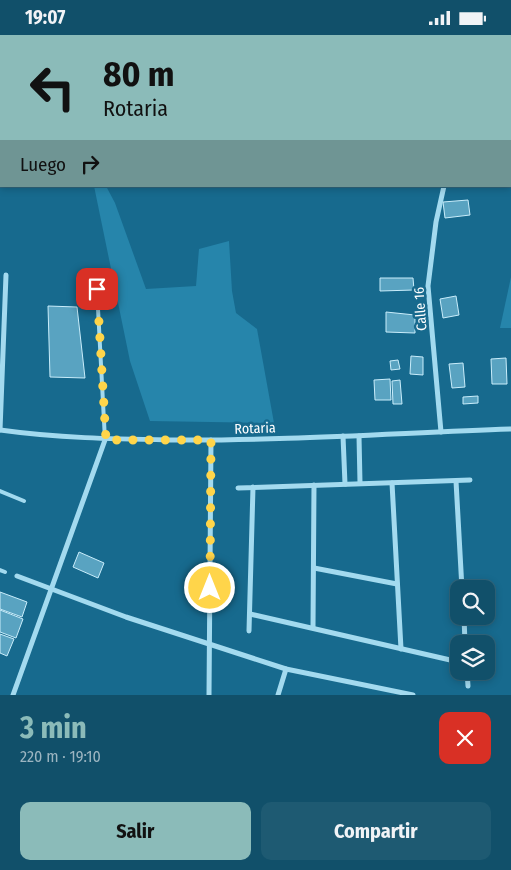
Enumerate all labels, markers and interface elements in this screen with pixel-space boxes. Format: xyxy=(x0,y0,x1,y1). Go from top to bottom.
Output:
text: 19:07 xyxy=(25,6,65,29)
text: 80 m xyxy=(103,53,175,95)
icon: left xyxy=(20,55,85,120)
text: Rotaria xyxy=(103,95,168,122)
icon: right xyxy=(76,150,104,178)
text: Luego xyxy=(20,153,66,176)
pin xyxy=(76,268,118,310)
icon: arrive xyxy=(83,275,111,303)
street label: Calle 16 xyxy=(410,287,430,331)
street label: Rotaria xyxy=(234,419,276,438)
position arrow xyxy=(183,561,235,613)
map controls xyxy=(450,580,495,680)
button: search xyxy=(450,580,495,625)
button: layers xyxy=(450,635,495,680)
text: 3 min xyxy=(20,710,87,746)
button: close xyxy=(439,712,491,764)
text: 220 m · 19:10 xyxy=(20,747,101,766)
button: Salir xyxy=(20,802,251,860)
button: Compartir xyxy=(261,802,491,860)

